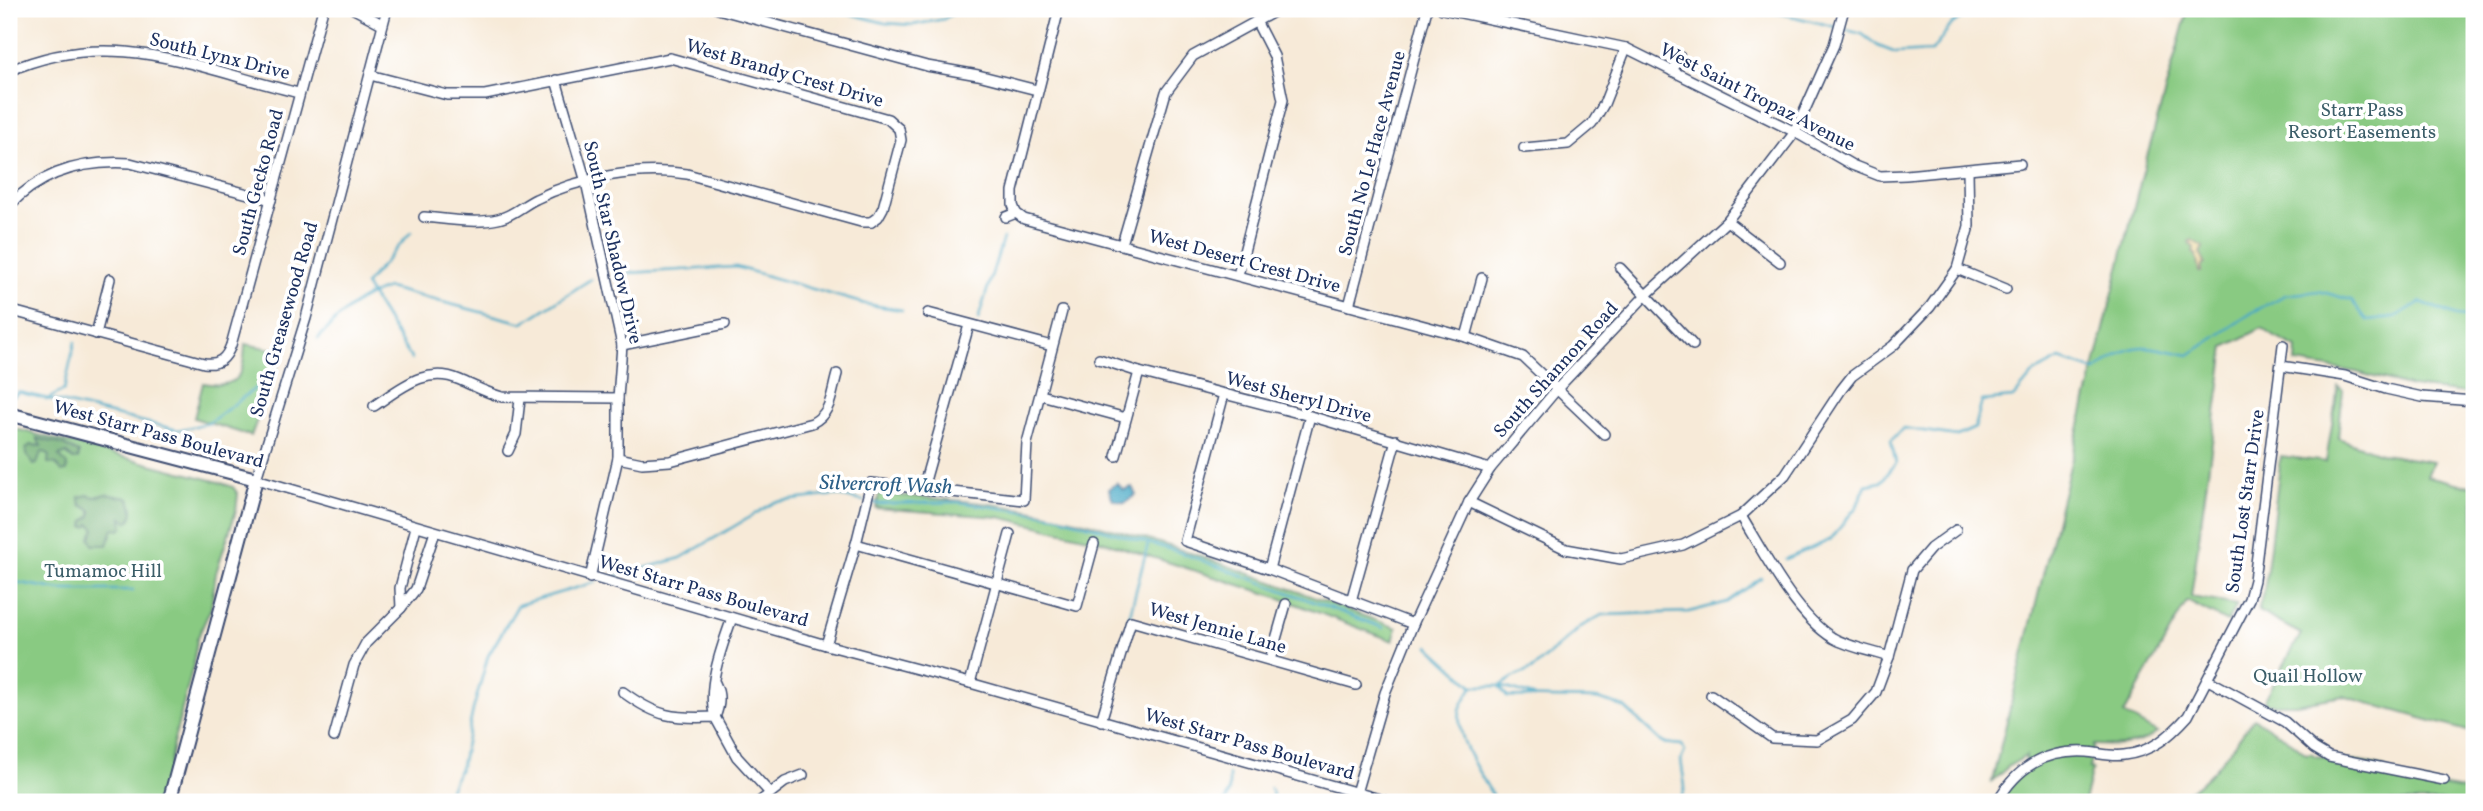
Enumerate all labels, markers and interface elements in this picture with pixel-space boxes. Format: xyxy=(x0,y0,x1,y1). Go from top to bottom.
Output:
street label: South Lynx Drive xyxy=(146,27,293,87)
street label: West Brandy Crest Drive xyxy=(683,33,886,115)
street label: West Saint Tropaz Avenue xyxy=(1655,37,1859,158)
street label: South No Le Hace Avenue xyxy=(1333,48,1413,259)
park label: Starr Pass Resort Easements xyxy=(2288,98,2436,146)
street label: South Gecko Road xyxy=(227,106,291,259)
street label: South Star Shadow Drive xyxy=(576,138,648,347)
street label: South Greasewood Road xyxy=(245,219,325,420)
street label: West Desert Crest Drive xyxy=(1146,224,1343,300)
street label: South Shannon Road xyxy=(1488,297,1625,444)
street label: West Sheryl Drive xyxy=(1223,366,1374,430)
street label: West Starr Pass Boulevard xyxy=(50,394,267,476)
street label: South Lost Starr Drive xyxy=(2220,408,2272,595)
water label: Silvercroft Wash xyxy=(819,469,953,502)
street label: West Starr Pass Boulevard xyxy=(595,549,812,634)
park label: Tumamoc Hill xyxy=(44,559,162,585)
street label: West Jennie Lane xyxy=(1146,597,1289,661)
park label: Quail Hollow xyxy=(2253,664,2363,690)
street label: West Starr Pass Boulevard xyxy=(1141,702,1358,787)

